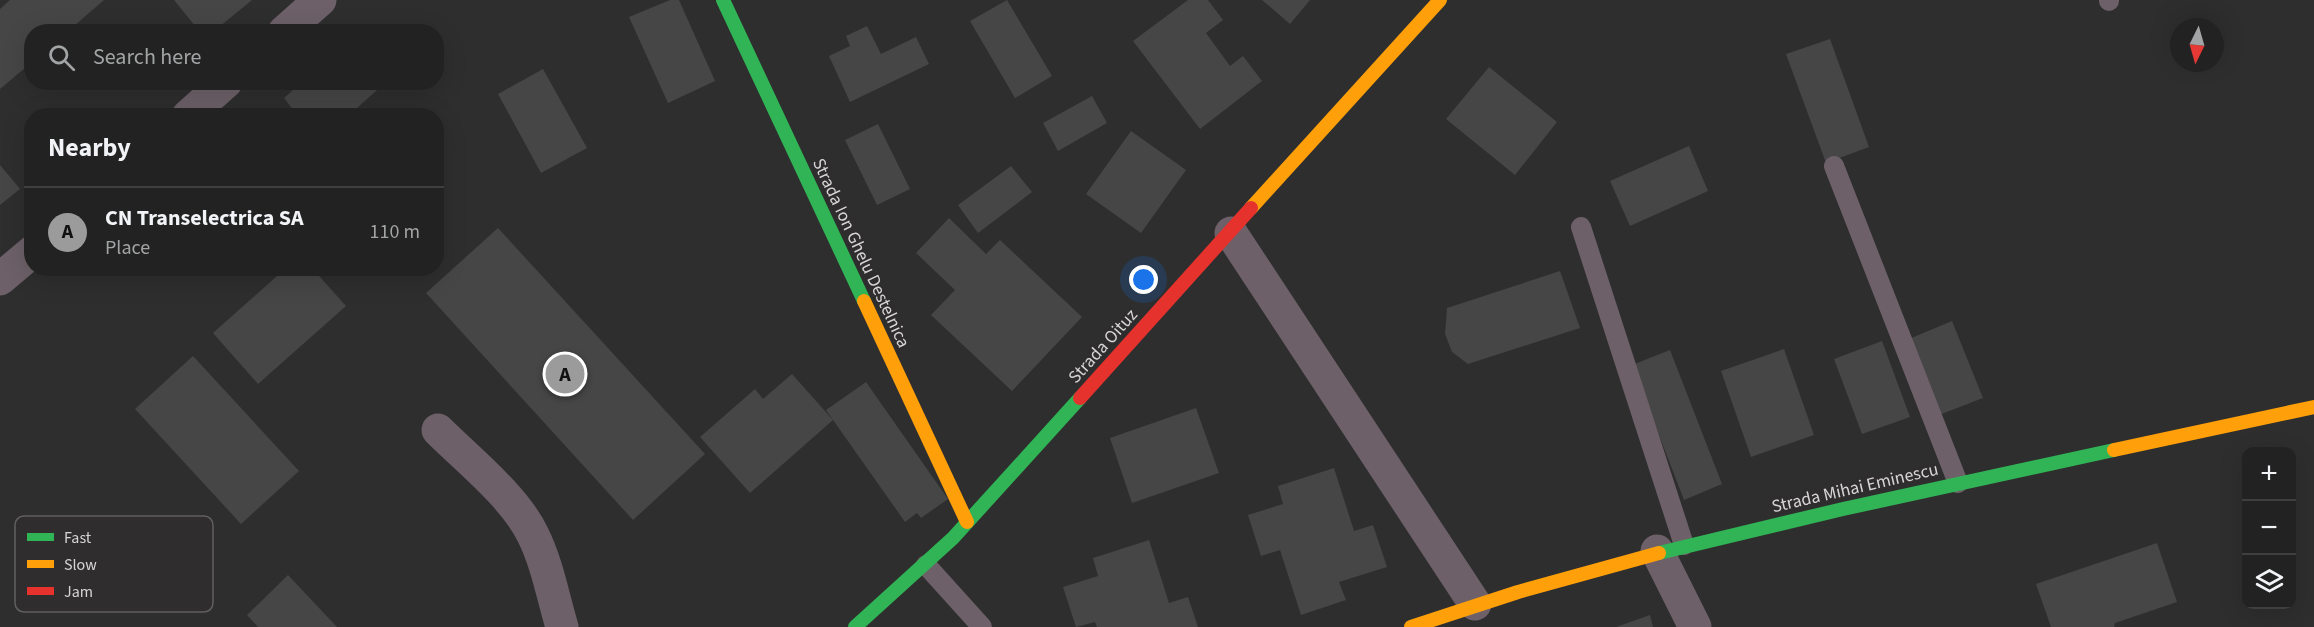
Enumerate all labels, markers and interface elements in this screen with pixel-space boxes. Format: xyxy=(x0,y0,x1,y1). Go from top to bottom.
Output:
north arrow xyxy=(2170,18,2224,72)
search box xyxy=(24,24,444,90)
icon: search xyxy=(45,41,78,74)
text: Search here xyxy=(93,41,201,73)
text: Nearby xyxy=(48,129,131,166)
street label: Strada Ion Ghelu Destelnica xyxy=(806,154,916,352)
text: CN Transelectrica SA xyxy=(105,202,304,234)
text: A xyxy=(62,218,73,246)
text: 110 m xyxy=(370,218,420,246)
text: Place xyxy=(105,234,150,262)
your location xyxy=(1129,265,1158,294)
street label: Strada Oituz xyxy=(1063,303,1144,389)
pin: A xyxy=(546,352,584,397)
map controls xyxy=(2242,447,2296,609)
button: + xyxy=(2242,447,2296,501)
street label: Strada Mihai Eminescu xyxy=(1769,457,1941,519)
button: − xyxy=(2242,501,2296,555)
legend xyxy=(15,516,213,612)
text: Fast xyxy=(64,527,92,549)
text: Slow xyxy=(64,554,97,576)
button: layers xyxy=(2242,555,2296,609)
text: Jam xyxy=(64,581,93,603)

